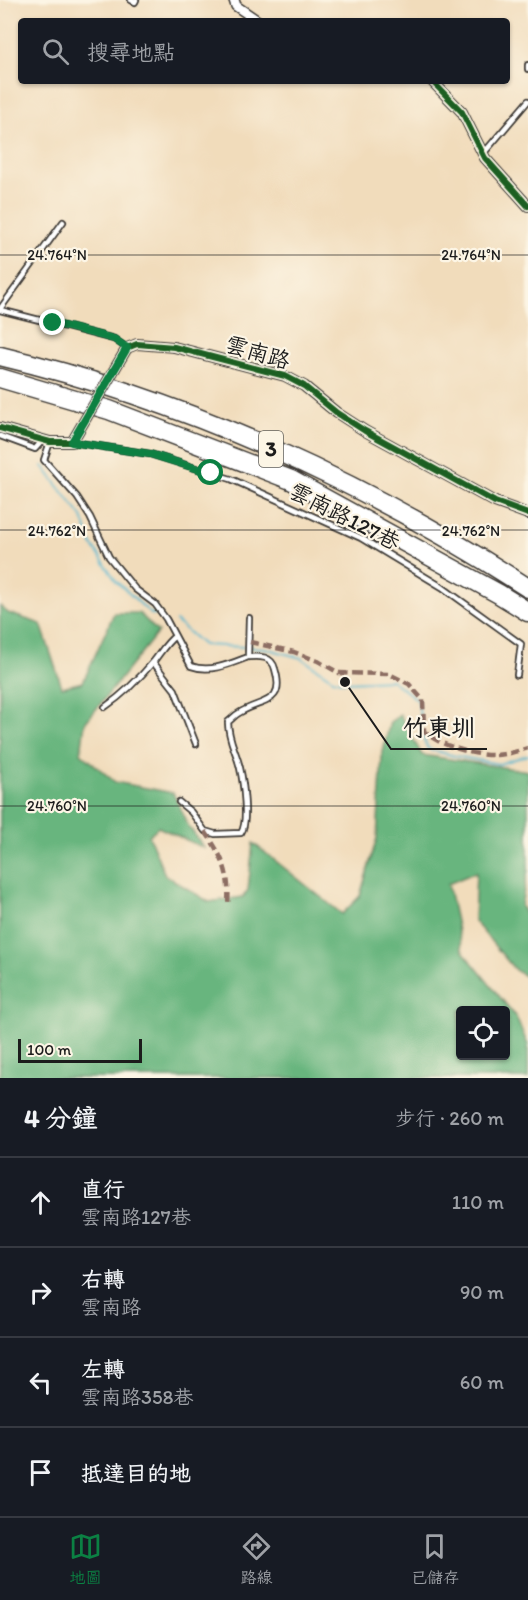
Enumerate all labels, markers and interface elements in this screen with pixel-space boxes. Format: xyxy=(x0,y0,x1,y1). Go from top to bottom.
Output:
search box xyxy=(18,18,510,84)
icon: search xyxy=(39,35,72,68)
text: 搜尋地點 xyxy=(87,39,175,66)
text: 24.764°N xyxy=(27,246,87,264)
text: 24.764°N xyxy=(441,246,501,264)
route end xyxy=(39,309,65,335)
street label: 雲南路 xyxy=(222,330,293,375)
road number: 3 xyxy=(259,431,283,467)
route start xyxy=(197,459,223,485)
street label: 雲南路127巷 xyxy=(285,477,405,556)
text: 24.762°N xyxy=(28,522,86,540)
text: 24.762°N xyxy=(442,522,500,540)
callout: 竹東圳 xyxy=(391,707,487,749)
text: 竹東圳 xyxy=(403,713,475,742)
text: 24.760°N xyxy=(27,797,87,815)
text: 24.760°N xyxy=(441,797,501,815)
map controls xyxy=(456,1006,510,1060)
button: locate xyxy=(456,1006,510,1060)
scale bar xyxy=(18,1036,142,1064)
text: 100 m xyxy=(27,1040,71,1059)
text: 4 分鐘 xyxy=(24,1102,97,1134)
text: 步行 · 260 m xyxy=(395,1106,504,1130)
text: 直行 xyxy=(81,1176,125,1203)
icon: ahead xyxy=(24,1186,57,1219)
text: 110 m xyxy=(452,1190,504,1214)
text: 雲南路127巷 xyxy=(81,1205,191,1229)
text: 右轉 xyxy=(81,1266,125,1293)
icon: right xyxy=(24,1276,57,1309)
text: 90 m xyxy=(460,1280,504,1304)
text: 雲南路 xyxy=(81,1295,141,1319)
text: 左轉 xyxy=(81,1356,125,1383)
icon: left xyxy=(24,1366,57,1399)
text: 60 m xyxy=(460,1370,504,1394)
text: 雲南路358巷 xyxy=(81,1385,193,1409)
icon: arrive xyxy=(24,1456,57,1489)
text: 抵達目的地 xyxy=(81,1460,191,1487)
tab: 地圖 xyxy=(69,1530,102,1588)
tab: 路線 xyxy=(240,1530,273,1588)
tab: 已儲存 xyxy=(411,1530,459,1588)

